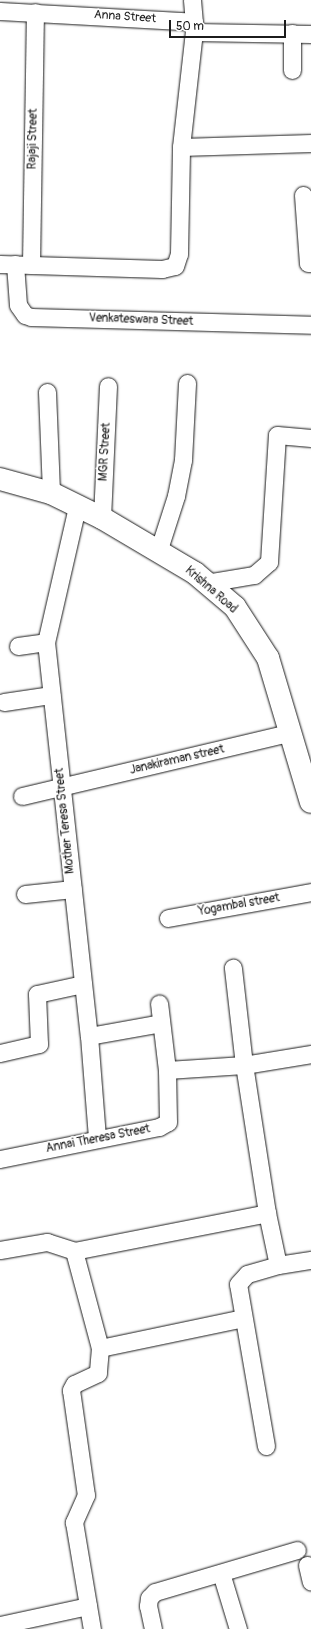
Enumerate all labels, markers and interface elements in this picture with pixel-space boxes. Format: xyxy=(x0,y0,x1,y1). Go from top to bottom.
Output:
street label: Anna Street xyxy=(94,8,156,26)
scale bar xyxy=(171,12,288,38)
text: 50 m xyxy=(176,19,204,34)
street label: Rajaji Street xyxy=(25,108,41,170)
street label: Venkateswara Street xyxy=(88,311,194,329)
street label: MGR Street xyxy=(96,422,114,482)
street label: Krishna Road xyxy=(182,563,240,617)
street label: Janakiraman street xyxy=(128,742,226,778)
street label: Mother Teresa Street xyxy=(52,767,78,875)
street label: Yogambal street xyxy=(197,891,281,919)
street label: Annai Theresa Street xyxy=(45,1122,151,1156)

